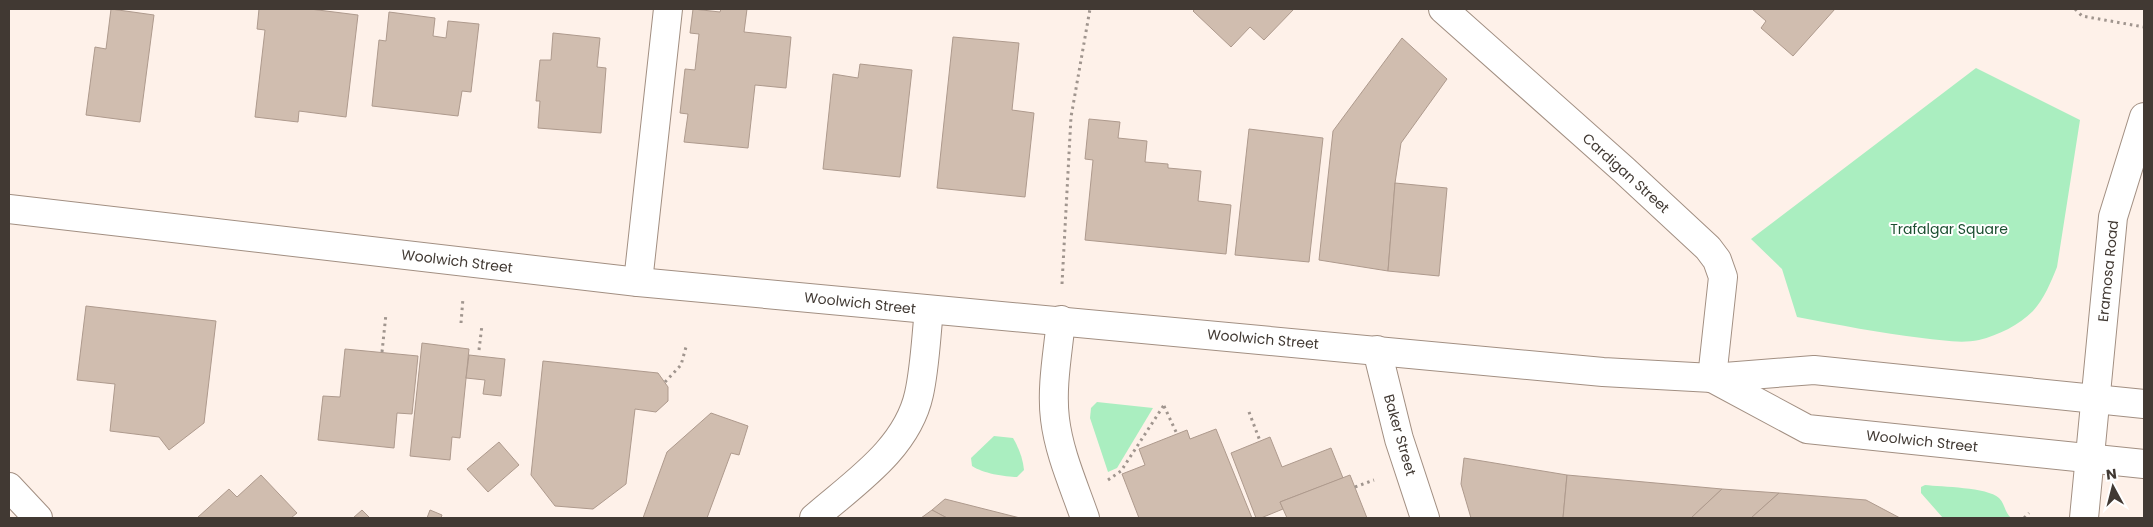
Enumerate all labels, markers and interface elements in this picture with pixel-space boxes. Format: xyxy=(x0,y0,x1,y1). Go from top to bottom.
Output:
street label: Cardigan Street xyxy=(1578,128,1674,218)
park label: Trafalgar Square xyxy=(1890,219,2008,239)
street label: Eramosa Road xyxy=(2093,219,2123,323)
street label: Woolwich Street xyxy=(400,244,514,278)
street label: Woolwich Street xyxy=(803,287,917,319)
street label: Woolwich Street xyxy=(1206,324,1320,354)
street label: Baker Street xyxy=(1379,392,1421,478)
street label: Woolwich Street xyxy=(1865,425,1979,457)
north arrow xyxy=(2088,462,2138,512)
text: N xyxy=(2105,464,2118,485)

